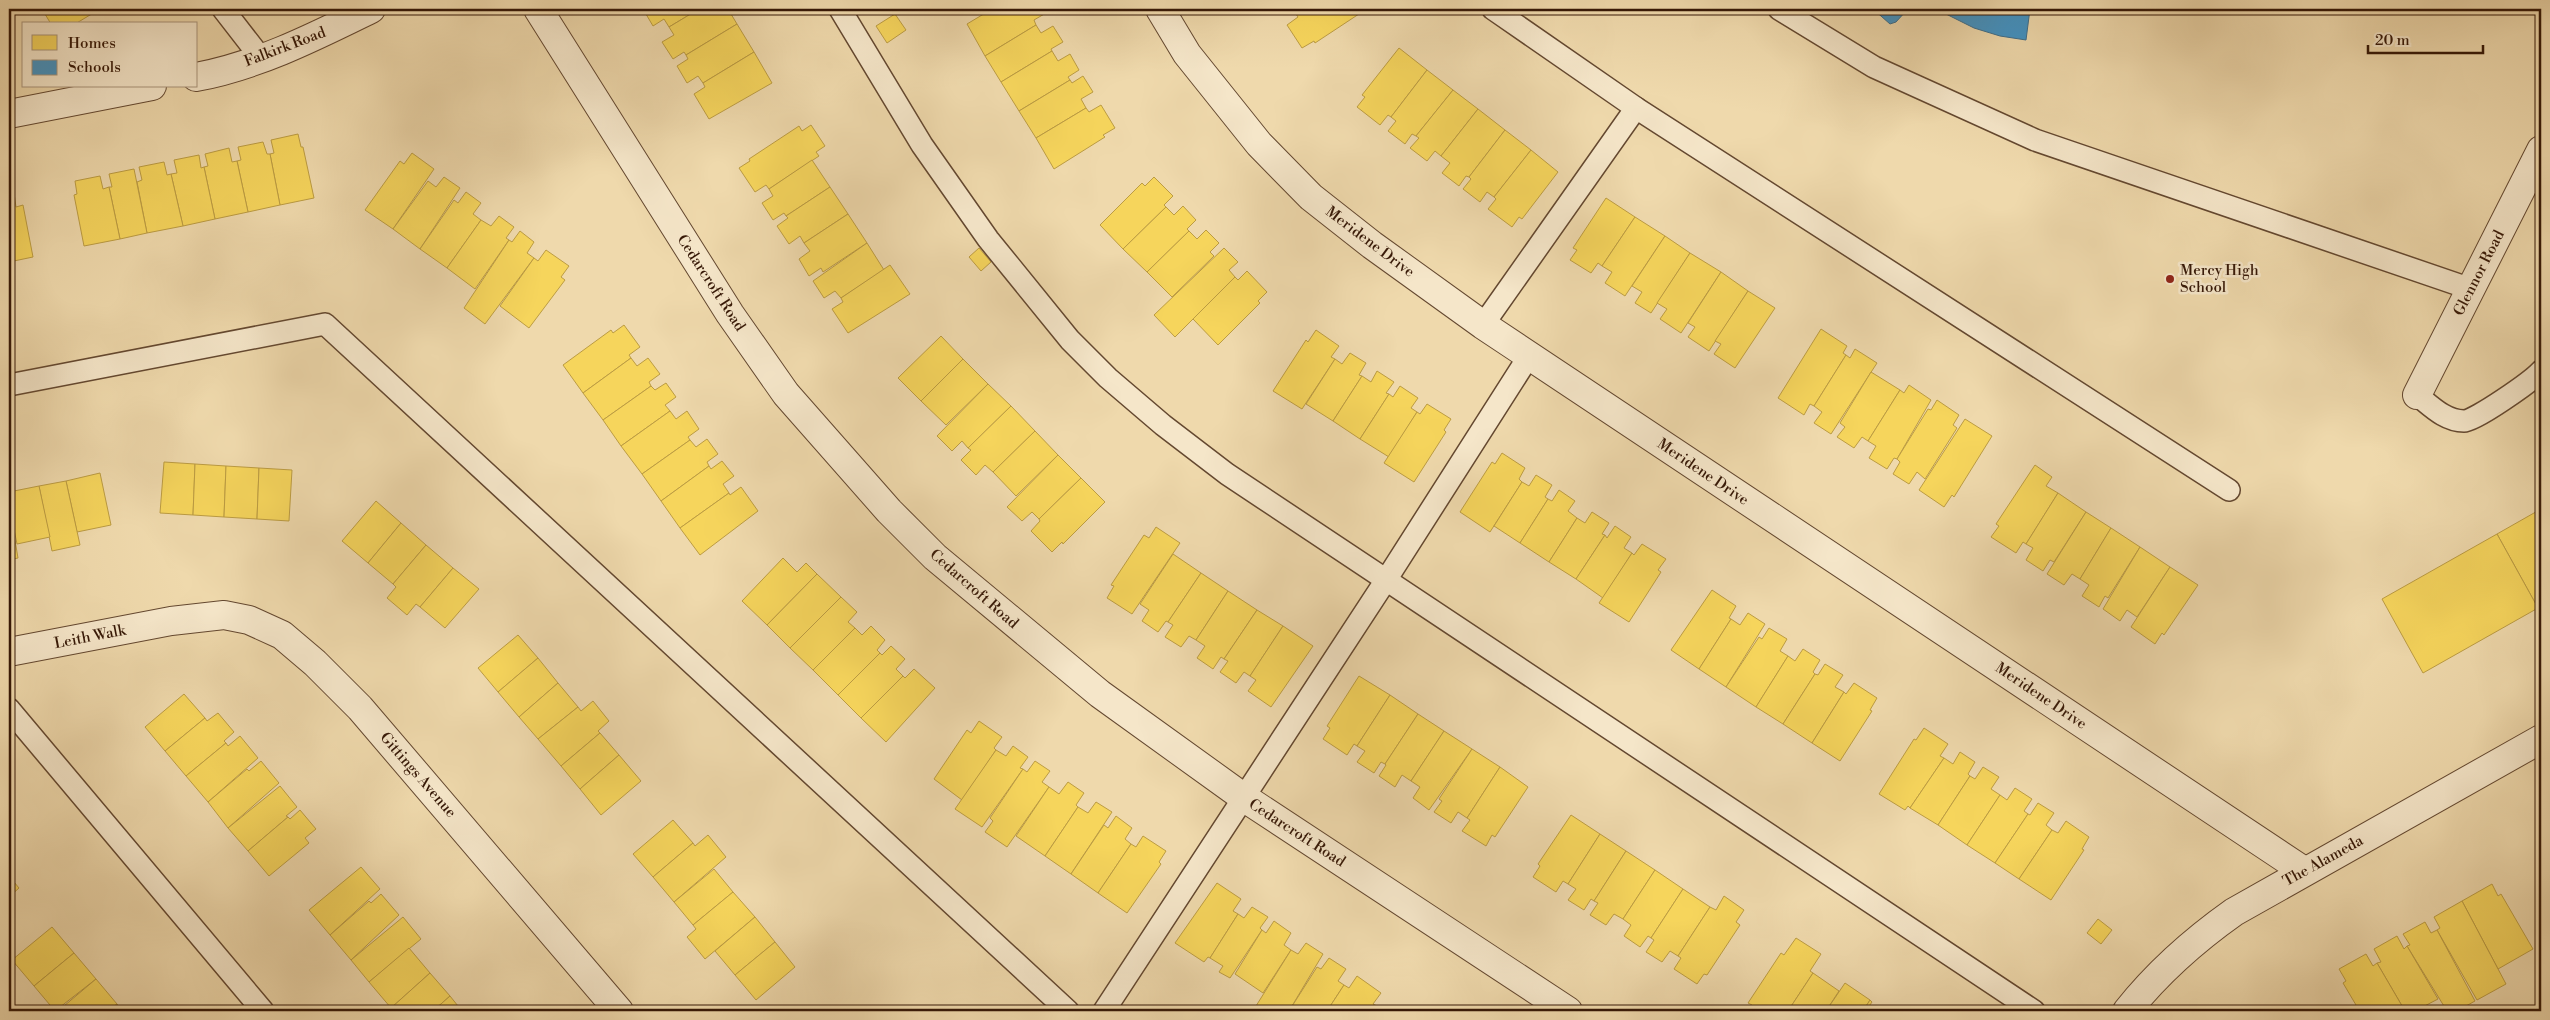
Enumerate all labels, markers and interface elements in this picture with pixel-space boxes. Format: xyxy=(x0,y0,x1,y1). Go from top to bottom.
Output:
legend xyxy=(22,22,198,88)
scale bar xyxy=(2368,22,2482,54)
street label: Falkirk Road xyxy=(242,23,329,71)
text: 20 m xyxy=(2375,31,2410,50)
text: Homes xyxy=(68,34,116,53)
text: Schools xyxy=(68,58,121,77)
street label: Meridene Drive xyxy=(1322,202,1418,282)
street label: Glennor Road xyxy=(2449,227,2509,319)
street label: Cedarcroft Road xyxy=(673,231,750,335)
place label: Mercy High School xyxy=(2180,261,2259,297)
marker: Mercy High School xyxy=(2164,273,2176,285)
street label: Meridene Drive xyxy=(1654,434,1752,510)
street label: Cedarcroft Road xyxy=(926,545,1023,633)
street label: Leith Walk xyxy=(53,621,128,653)
street label: Meridene Drive xyxy=(1992,658,2090,734)
street label: Gittings Avenue xyxy=(376,728,460,822)
street label: Cedarcroft Road xyxy=(1245,795,1349,872)
street label: The Alameda xyxy=(2279,831,2367,891)

